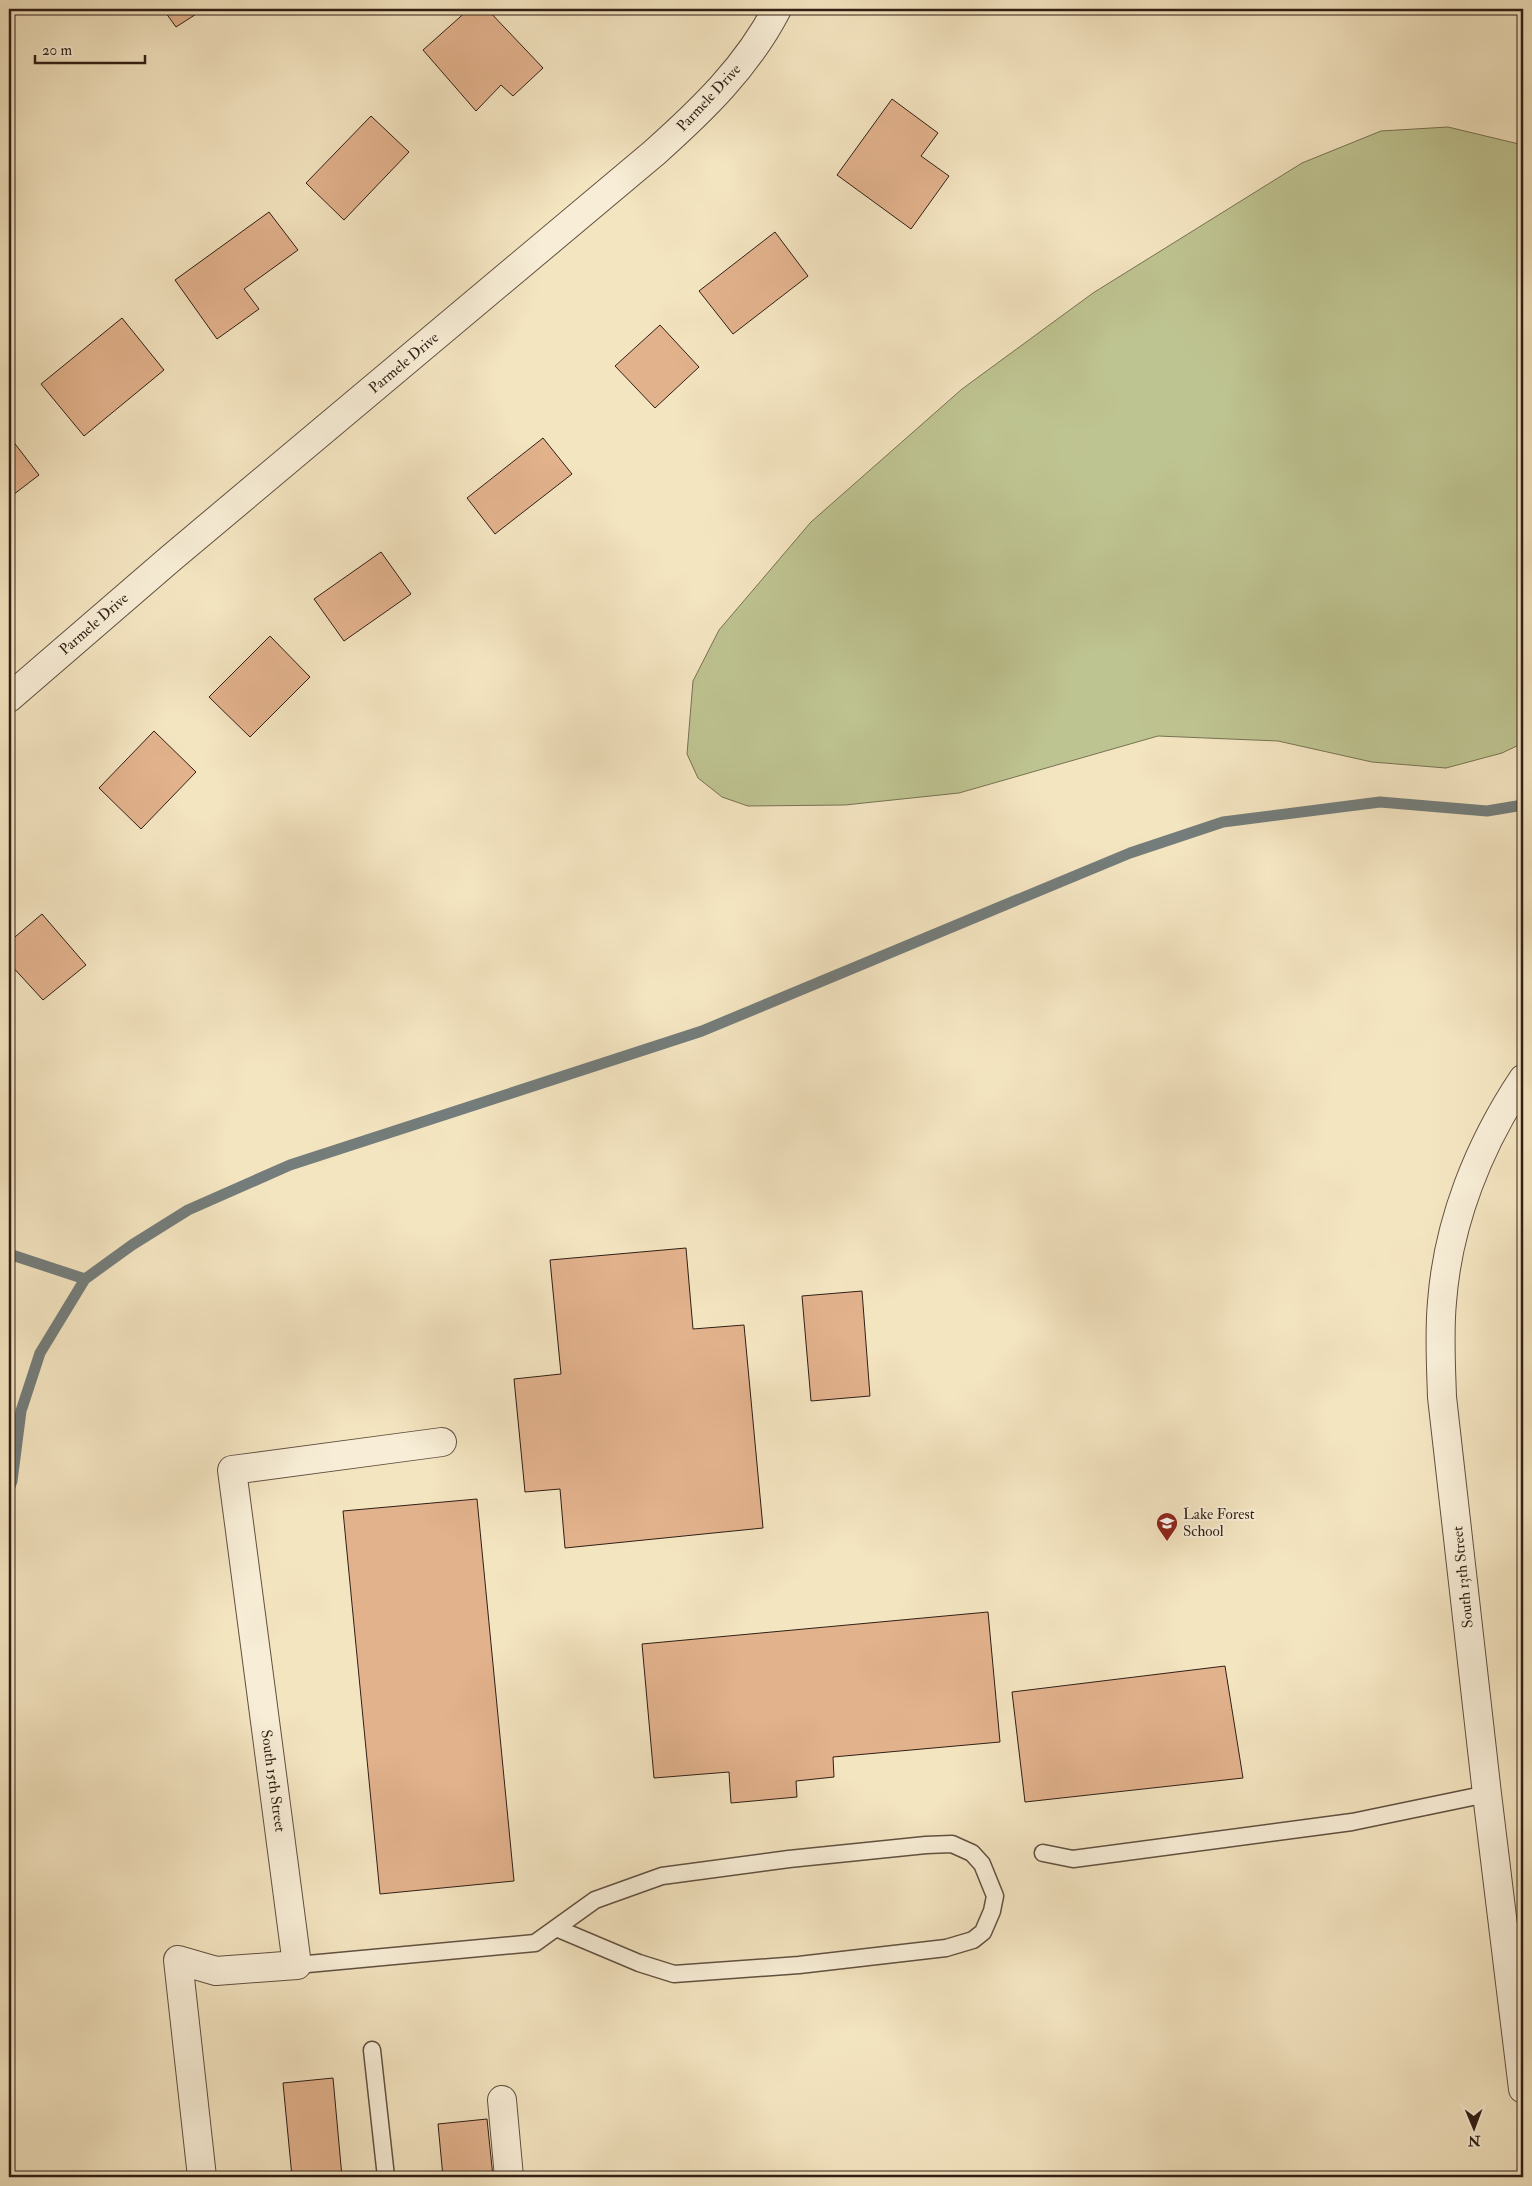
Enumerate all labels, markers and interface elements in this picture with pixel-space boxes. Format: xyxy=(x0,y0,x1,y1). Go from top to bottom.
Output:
scale bar xyxy=(35,32,145,64)
text: 20 m xyxy=(42,41,72,60)
street label: Parmele Drive xyxy=(673,60,745,136)
street label: Parmele Drive xyxy=(365,328,443,398)
street label: Parmele Drive xyxy=(55,589,133,659)
place label: Lake Forest School xyxy=(1183,1505,1255,1541)
school or university icon: Lake Forest School xyxy=(1155,1511,1179,1542)
street label: South 13th Street xyxy=(1448,1525,1478,1629)
street label: South 15th Street xyxy=(256,1729,290,1834)
north arrow xyxy=(1450,2104,1500,2154)
text: N xyxy=(1467,2132,1482,2149)

